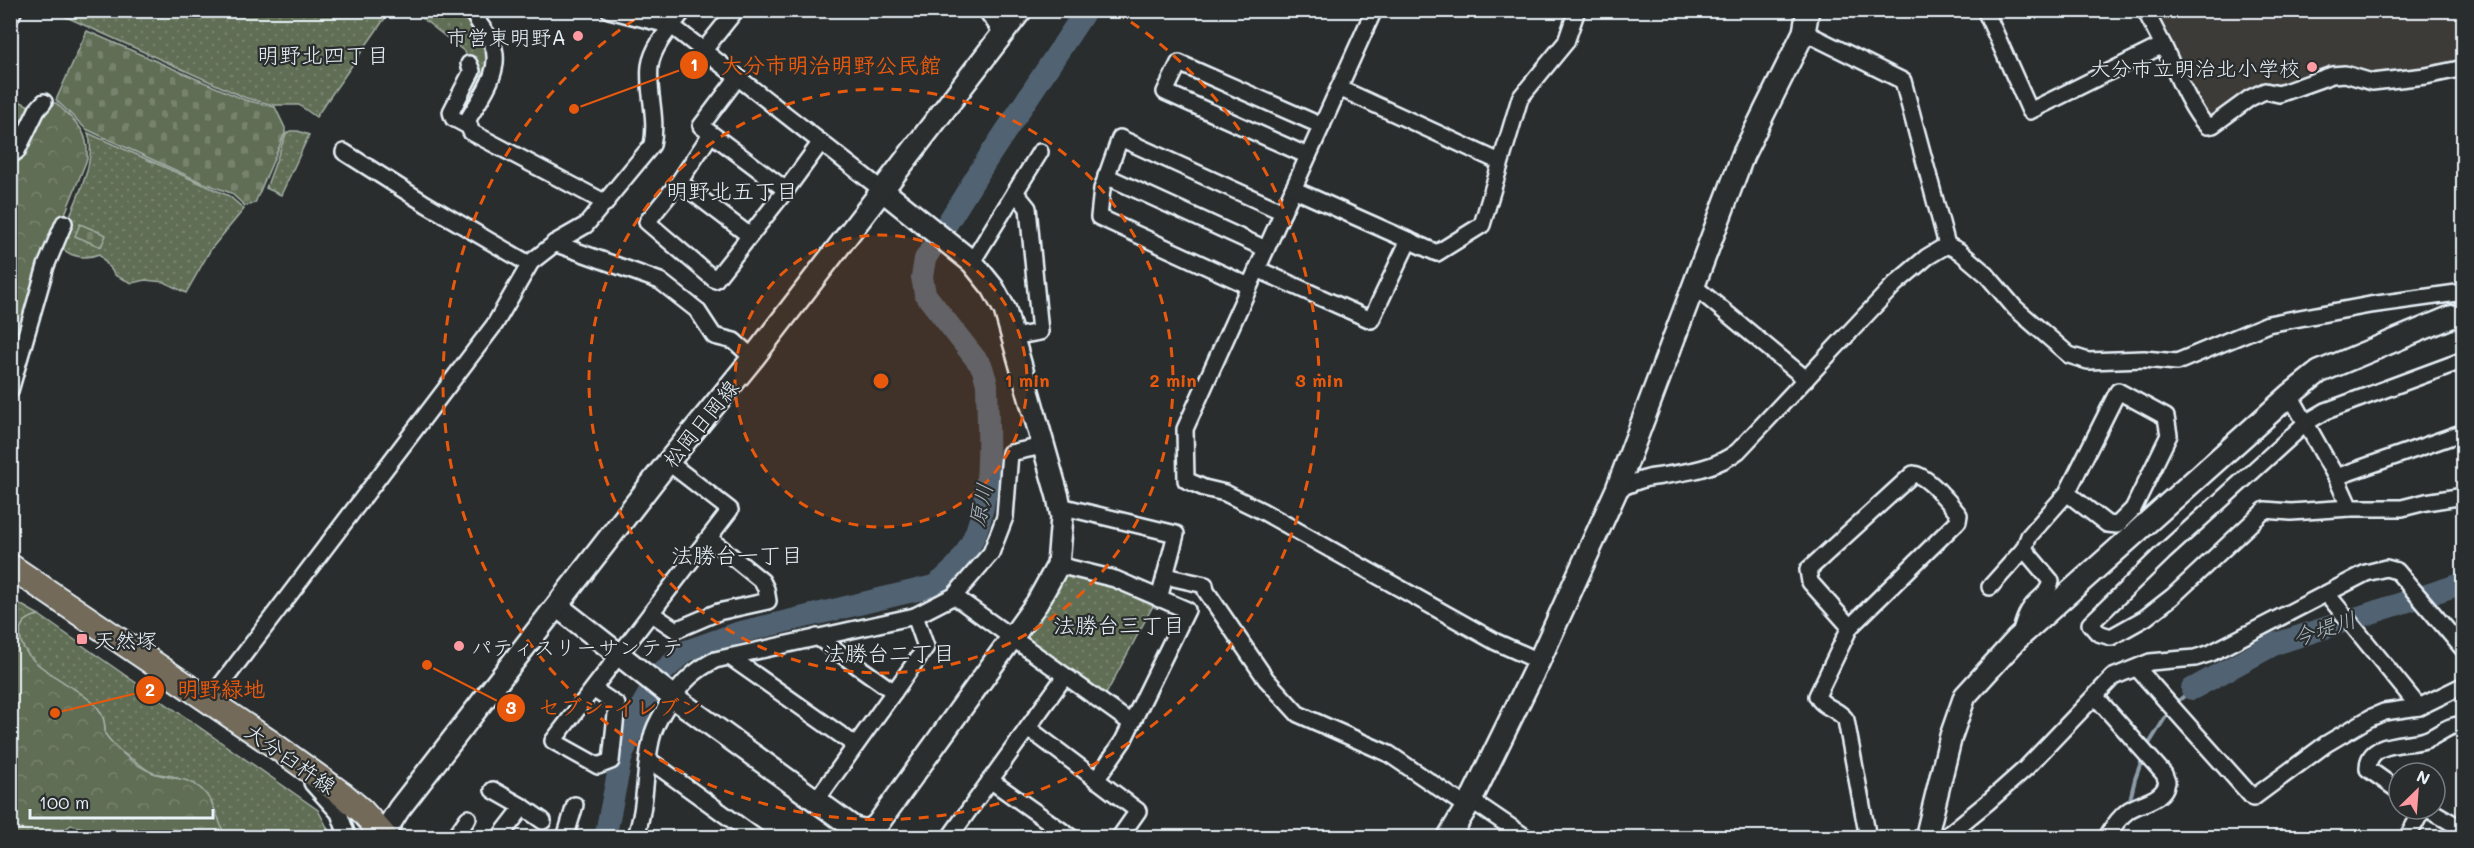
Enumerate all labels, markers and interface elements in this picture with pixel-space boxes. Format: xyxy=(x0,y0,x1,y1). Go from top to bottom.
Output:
place label: 市営東明野A xyxy=(446,23,566,50)
marker: 市営東明野A xyxy=(571,29,585,43)
district label: 明野北四丁目 xyxy=(257,40,389,69)
callout: 大分市明治明野公民館 xyxy=(679,45,953,85)
text: 大分市明治明野公民館 xyxy=(721,50,941,79)
text: 1 xyxy=(690,52,698,76)
place label: 大分市立明治北小学校 xyxy=(2090,54,2300,81)
marker: 大分市立明治北小学校 xyxy=(2305,60,2319,74)
district label: 明野北五丁目 xyxy=(666,176,798,205)
text: 1 min xyxy=(1004,368,1050,392)
text: 2 min xyxy=(1149,368,1197,392)
text: 3 min xyxy=(1295,368,1343,392)
centre of rings xyxy=(871,371,891,391)
street label: 松岡日岡線 xyxy=(656,374,744,472)
water label: 原川 xyxy=(961,480,999,530)
district label: 法勝台一丁目 xyxy=(671,540,803,569)
water label: 今堤川 xyxy=(2288,604,2360,652)
district label: 法勝台三丁目 xyxy=(1053,610,1185,639)
place label: 天然塚 xyxy=(94,626,157,653)
marker: 天然塚 xyxy=(75,632,89,646)
place label: パティスリーサンテテ xyxy=(471,633,683,660)
district label: 法勝台二丁目 xyxy=(823,638,955,667)
marker: パティスリーサンテテ xyxy=(452,639,466,653)
callout: 明野緑地 xyxy=(135,670,277,710)
text: 明野緑地 xyxy=(177,674,265,703)
text: 2 xyxy=(145,677,155,701)
callout: セブン-イレブン xyxy=(496,688,713,728)
text: セブン-イレブン xyxy=(538,692,702,721)
text: 3 xyxy=(506,695,517,719)
street label: 大分臼杵線 xyxy=(240,717,342,799)
north arrow xyxy=(2387,761,2447,821)
text: N xyxy=(2414,765,2433,789)
scale bar xyxy=(30,782,213,820)
text: 100 m xyxy=(39,790,89,814)

